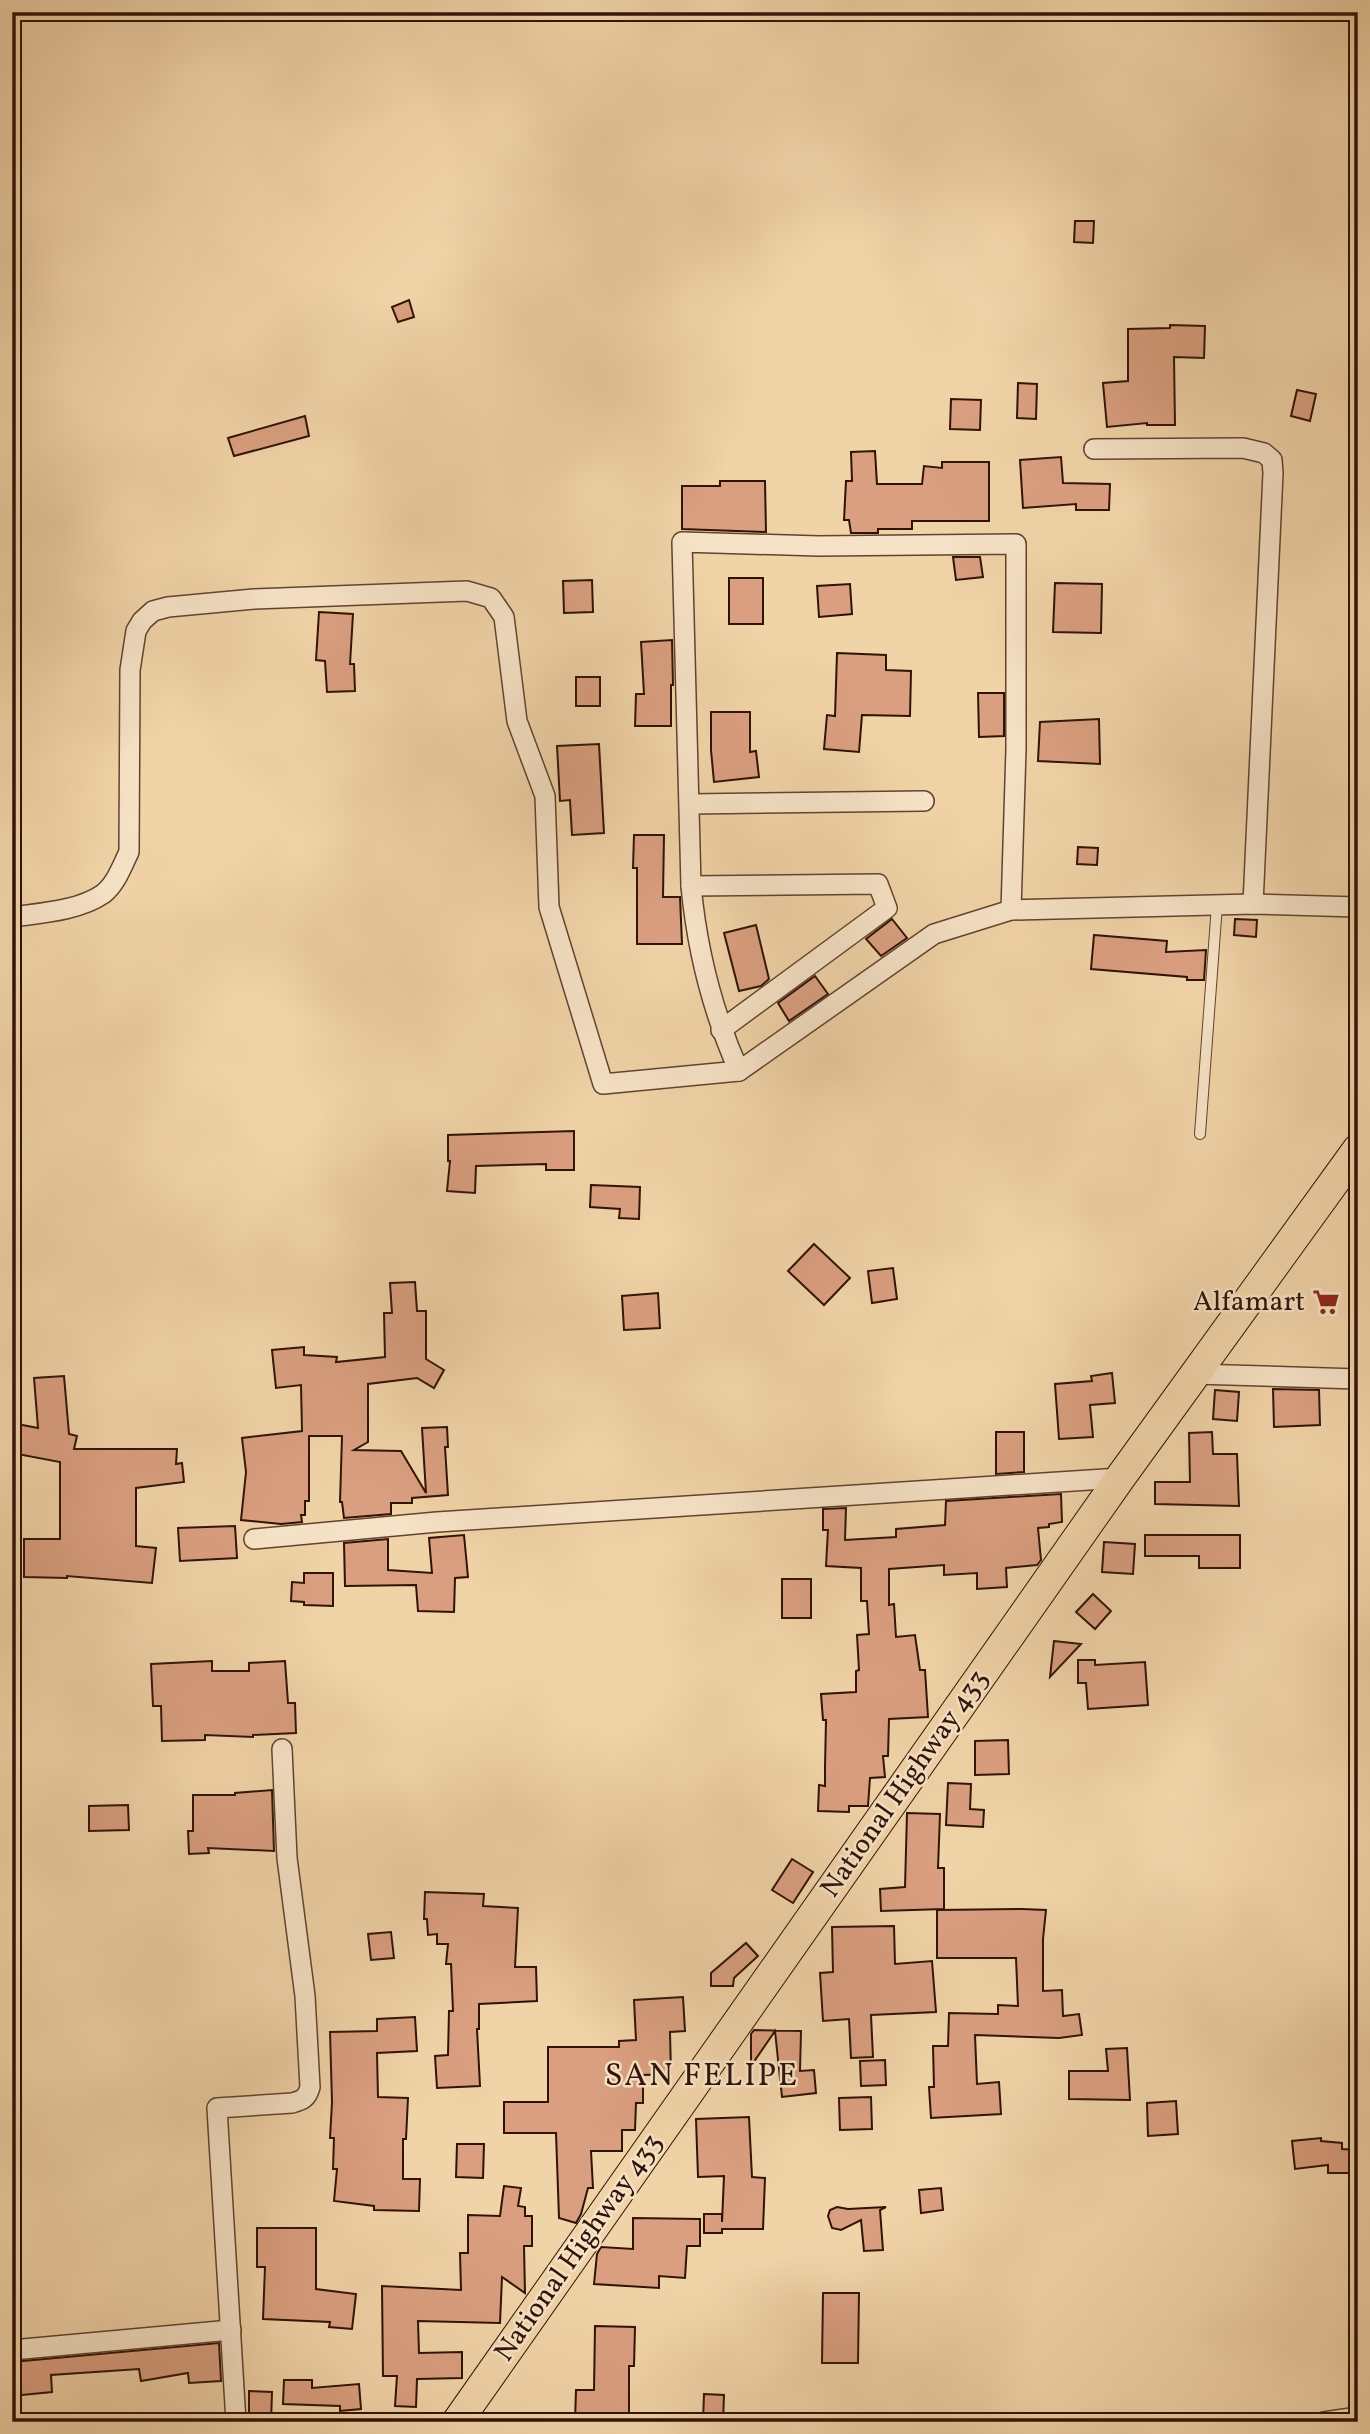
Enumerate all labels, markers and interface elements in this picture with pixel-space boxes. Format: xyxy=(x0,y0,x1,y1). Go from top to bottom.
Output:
place label: Alfamart xyxy=(1193,1283,1305,1322)
supermarket icon: Alfamart xyxy=(1311,1287,1341,1317)
street label: National Highway 433 xyxy=(812,1662,998,1906)
district label: SAN FELIPE xyxy=(605,2055,799,2099)
street label: National Highway 433 xyxy=(486,2126,672,2370)

